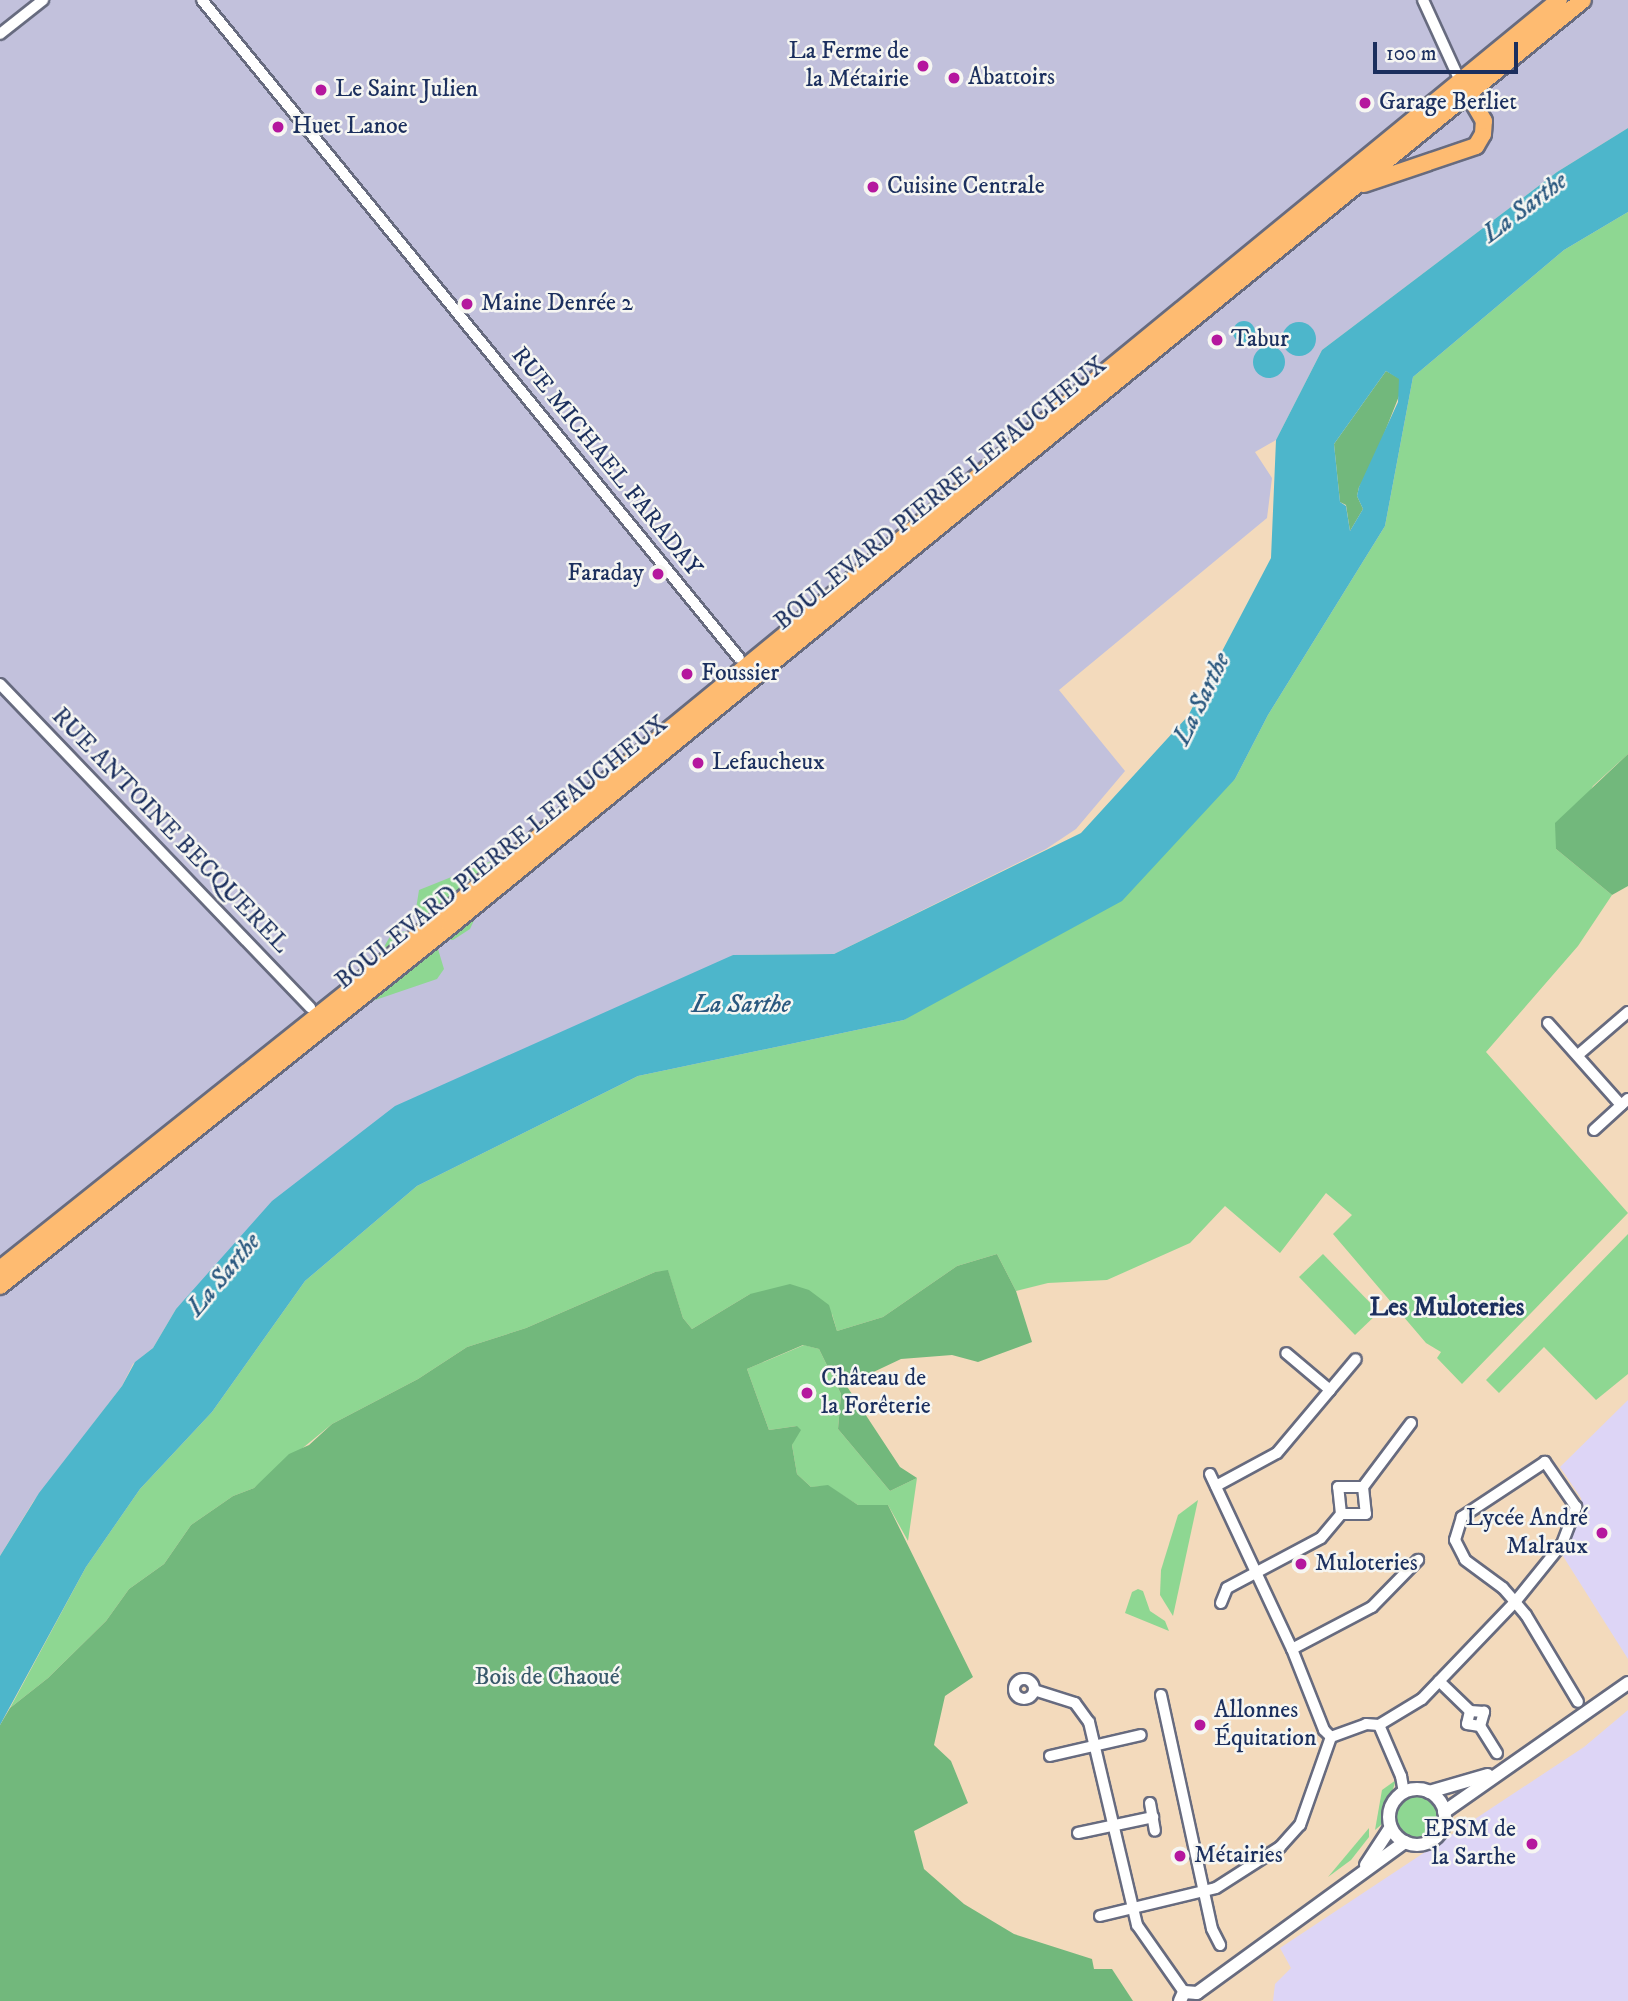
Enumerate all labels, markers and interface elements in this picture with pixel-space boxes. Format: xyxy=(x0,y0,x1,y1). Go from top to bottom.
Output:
scale bar xyxy=(1376,28,1521,72)
place label: La Ferme de la Métairie xyxy=(788,38,909,94)
text: 100 m xyxy=(1386,41,1437,67)
marker: La Ferme de la Métairie xyxy=(915,58,931,74)
place label: Abattoirs xyxy=(968,64,1055,92)
marker: Abattoirs xyxy=(946,70,962,86)
place label: Le Saint Julien xyxy=(335,76,478,104)
marker: Le Saint Julien xyxy=(313,82,329,98)
place label: Garage Berliet xyxy=(1379,89,1517,117)
marker: Garage Berliet xyxy=(1357,95,1373,111)
place label: Huet Lanoe xyxy=(292,113,408,141)
marker: Huet Lanoe xyxy=(270,119,286,135)
water label: La Sarthe xyxy=(1476,166,1574,250)
place label: Cuisine Centrale xyxy=(887,173,1045,201)
marker: Cuisine Centrale xyxy=(865,179,881,195)
place label: Maine Denrée 2 xyxy=(481,290,633,318)
marker: Maine Denrée 2 xyxy=(459,296,475,312)
place label: Tabur xyxy=(1231,326,1289,354)
marker: Tabur xyxy=(1209,332,1225,348)
street label: RUE MICHAEL FARADAY xyxy=(505,341,707,583)
street label: BOULEVARD PIERRE LEFAUCHEUX xyxy=(769,351,1113,637)
place label: Faraday xyxy=(567,560,644,588)
marker: Faraday xyxy=(650,566,666,582)
water label: La Sarthe xyxy=(1166,648,1238,750)
place label: Foussier xyxy=(701,660,779,688)
marker: Foussier xyxy=(679,666,695,682)
street label: RUE ANTOINE BECQUEREL xyxy=(45,702,295,960)
street label: BOULEVARD PIERRE LEFAUCHEUX xyxy=(330,710,674,996)
place label: Lefaucheux xyxy=(712,749,825,777)
marker: Lefaucheux xyxy=(690,755,706,771)
water label: La Sarthe xyxy=(692,989,790,1021)
water label: La Sarthe xyxy=(180,1227,268,1323)
district label: Les Muloteries xyxy=(1370,1292,1524,1324)
place label: Château de la Forêterie xyxy=(821,1365,931,1421)
marker: Château de la Forêterie xyxy=(799,1385,815,1401)
place label: Lycée André Malraux xyxy=(1466,1505,1588,1561)
marker: Lycée André Malraux xyxy=(1594,1525,1610,1541)
place label: Muloteries xyxy=(1315,1550,1418,1578)
marker: Muloteries xyxy=(1293,1556,1309,1572)
park label: Bois de Chaoué xyxy=(474,1664,620,1692)
place label: Allonnes Équitation xyxy=(1214,1697,1317,1753)
marker: Allonnes Équitation xyxy=(1192,1717,1208,1733)
place label: EPSM de la Sarthe xyxy=(1423,1816,1516,1872)
marker: EPSM de la Sarthe xyxy=(1522,1834,1542,1854)
place label: Métairies xyxy=(1194,1842,1283,1870)
marker: Métairies xyxy=(1172,1848,1188,1864)

